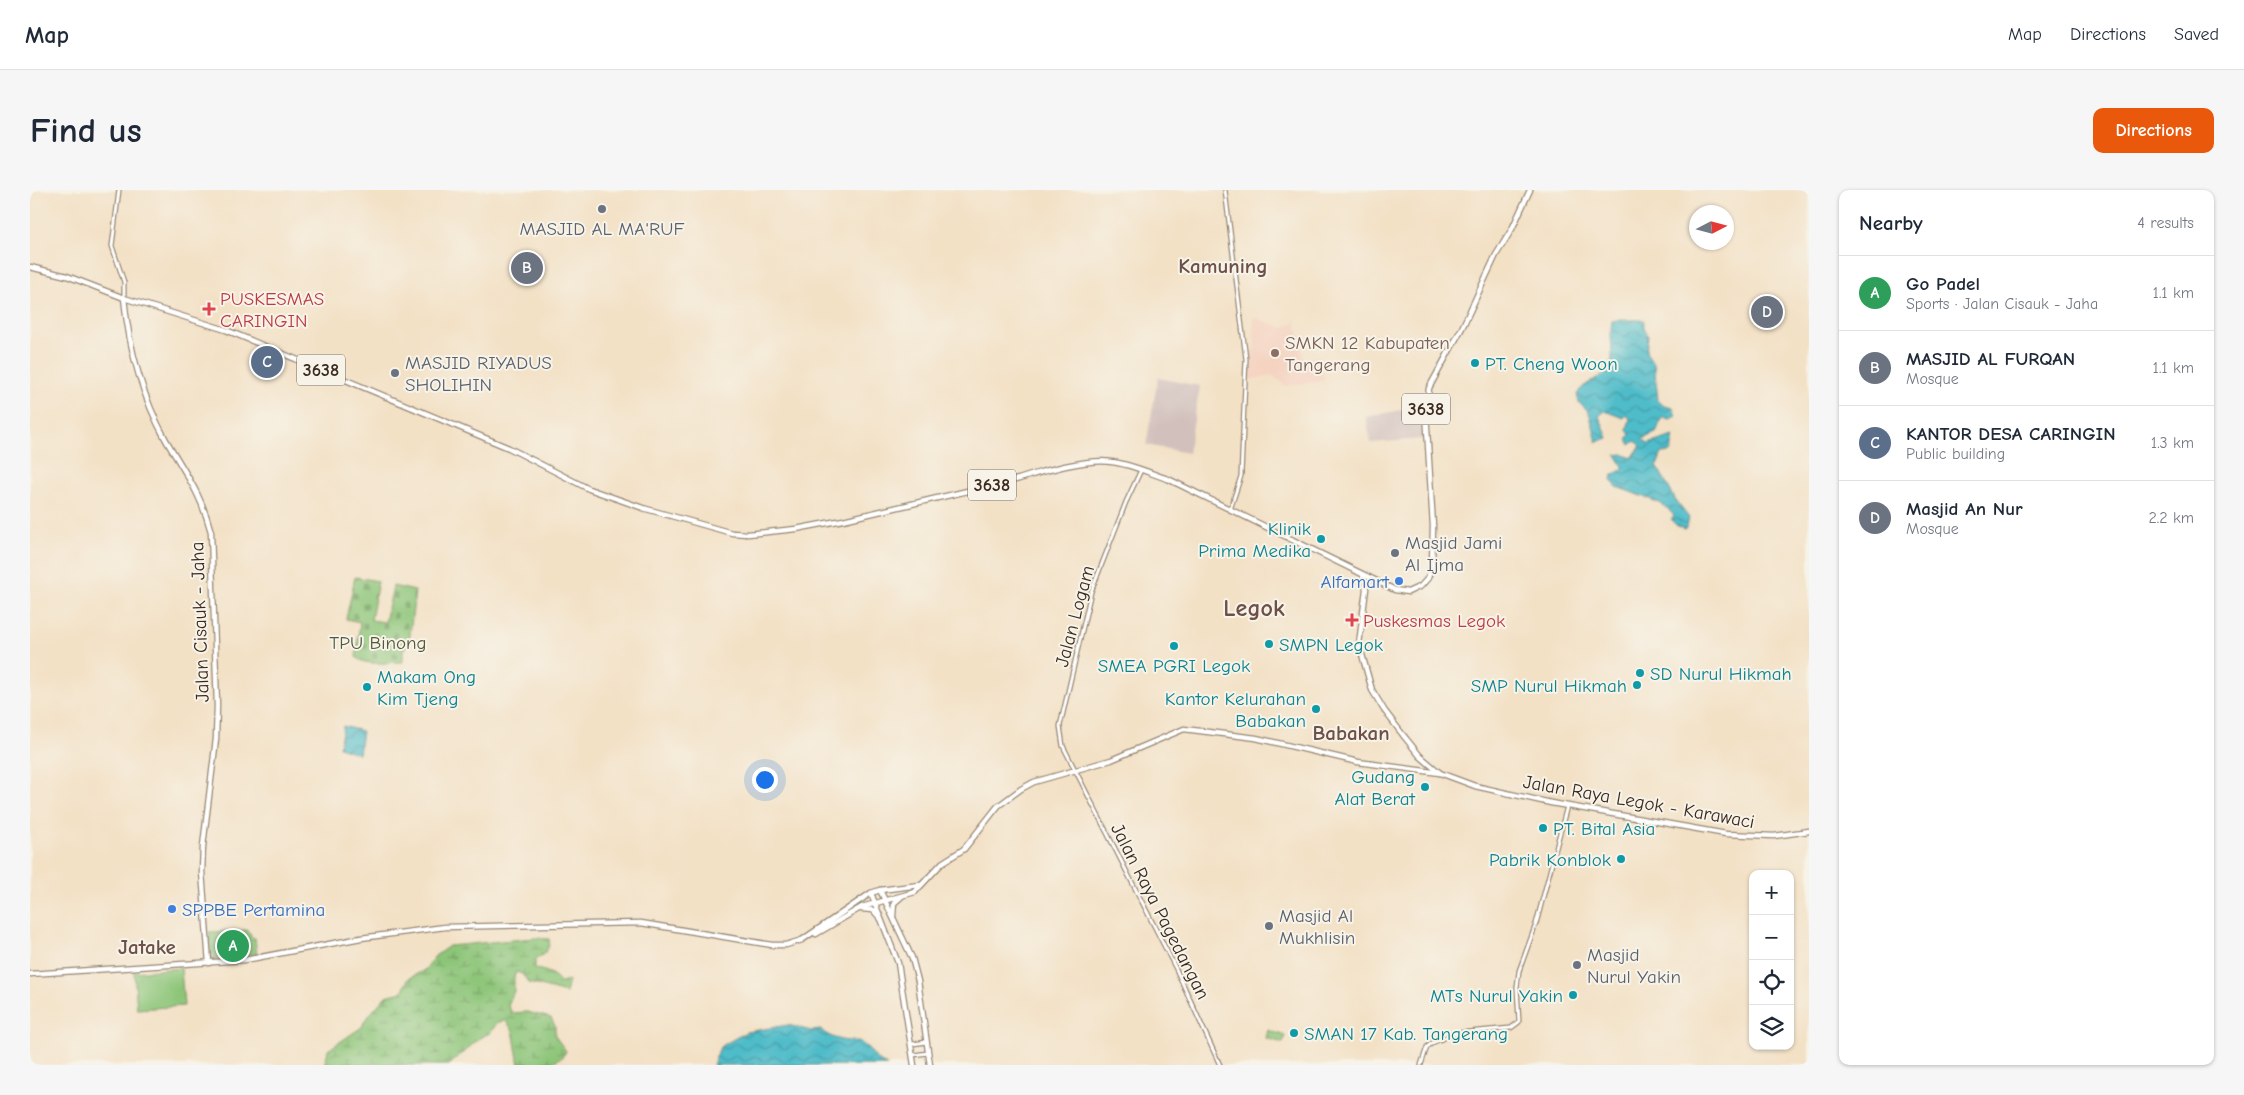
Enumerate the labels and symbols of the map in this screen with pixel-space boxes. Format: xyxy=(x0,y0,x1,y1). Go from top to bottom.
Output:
marker: MASJID AL MA'RUF xyxy=(596,203,608,215)
north arrow xyxy=(1689,205,1734,250)
place label: MASJID AL MA'RUF xyxy=(520,218,684,240)
pin: B xyxy=(511,249,543,287)
district label: Kamuning xyxy=(1178,254,1268,278)
place label: PUSKESMAS CARINGIN xyxy=(220,288,324,332)
pin: D xyxy=(1751,293,1783,331)
marker: PUSKESMAS CARINGIN xyxy=(202,302,216,316)
place label: SMKN 12 Kabupaten Tangerang xyxy=(1285,332,1450,376)
pin: C xyxy=(251,343,283,381)
marker: SMKN 12 Kabupaten Tangerang xyxy=(1269,347,1281,359)
place label: MASJID RIYADUS SHOLIHIN xyxy=(405,352,552,396)
place label: PT. Cheng Woon xyxy=(1485,353,1618,375)
road number: 3638 xyxy=(297,354,345,386)
marker: PT. Cheng Woon xyxy=(1469,357,1481,369)
marker: MASJID RIYADUS SHOLIHIN xyxy=(389,367,401,379)
road number: 3638 xyxy=(1402,393,1450,424)
road number: 3638 xyxy=(968,470,1016,500)
place label: Klinik Prima Medika xyxy=(1198,518,1312,562)
place label: Masjid Jami Al Ijma xyxy=(1405,532,1502,576)
marker: Klinik Prima Medika xyxy=(1315,533,1327,545)
street label: Jalan Cisauk - Jaha xyxy=(186,541,214,703)
marker: Masjid Jami Al Ijma xyxy=(1389,547,1401,559)
street label: Jalan Logam xyxy=(1051,563,1099,669)
place label: Alfamart xyxy=(1321,571,1390,593)
marker: Alfamart xyxy=(1393,575,1405,587)
district label: Legok xyxy=(1223,594,1285,622)
place label: Puskesmas Legok xyxy=(1363,610,1506,632)
marker: Puskesmas Legok xyxy=(1345,613,1359,627)
park label: TPU Binong xyxy=(329,632,427,654)
place label: SMPN Legok xyxy=(1279,634,1384,656)
marker: SMPN Legok xyxy=(1263,638,1275,650)
marker: SMEA PGRI Legok xyxy=(1168,640,1180,652)
place label: SMEA PGRI Legok xyxy=(1098,655,1251,677)
place label: SD Nurul Hikmah xyxy=(1650,663,1792,685)
place label: Makam Ong Kim Tjeng xyxy=(377,666,476,710)
marker: SD Nurul Hikmah xyxy=(1634,667,1646,679)
place label: SMP Nurul Hikmah xyxy=(1471,675,1627,697)
marker: SMP Nurul Hikmah xyxy=(1631,679,1643,691)
marker: Makam Ong Kim Tjeng xyxy=(361,681,373,693)
place label: Kantor Kelurahan Babakan xyxy=(1165,688,1306,732)
marker: Kantor Kelurahan Babakan xyxy=(1310,703,1322,715)
district label: Babakan xyxy=(1312,721,1390,745)
place label: Gudang Alat Berat xyxy=(1334,766,1416,810)
your location xyxy=(752,767,778,793)
street label: Jalan Raya Legok - Karawaci xyxy=(1521,771,1756,833)
marker: Gudang Alat Berat xyxy=(1419,781,1431,793)
place label: PT. Bital Asia xyxy=(1553,818,1655,840)
street label: Jalan Raya Pagedangan xyxy=(1106,820,1214,1003)
marker: PT. Bital Asia xyxy=(1537,822,1549,834)
place label: Pabrik Konblok xyxy=(1489,849,1612,871)
marker: Pabrik Konblok xyxy=(1615,853,1627,865)
place label: SPPBE Pertamina xyxy=(182,899,325,921)
marker: SPPBE Pertamina xyxy=(166,903,178,915)
place label: Masjid Al Mukhlisin xyxy=(1279,905,1355,949)
marker: Masjid Al Mukhlisin xyxy=(1263,920,1275,932)
pin: A xyxy=(217,927,249,965)
district label: Jatake xyxy=(118,935,176,959)
place label: Masjid Nurul Yakin xyxy=(1587,944,1681,988)
marker: Masjid Nurul Yakin xyxy=(1571,959,1583,971)
place label: MTs Nurul Yakin xyxy=(1430,985,1563,1007)
marker: MTs Nurul Yakin xyxy=(1567,989,1579,1001)
place label: SMAN 17 Kab. Tangerang xyxy=(1304,1023,1508,1045)
marker: SMAN 17 Kab. Tangerang xyxy=(1288,1027,1300,1039)

